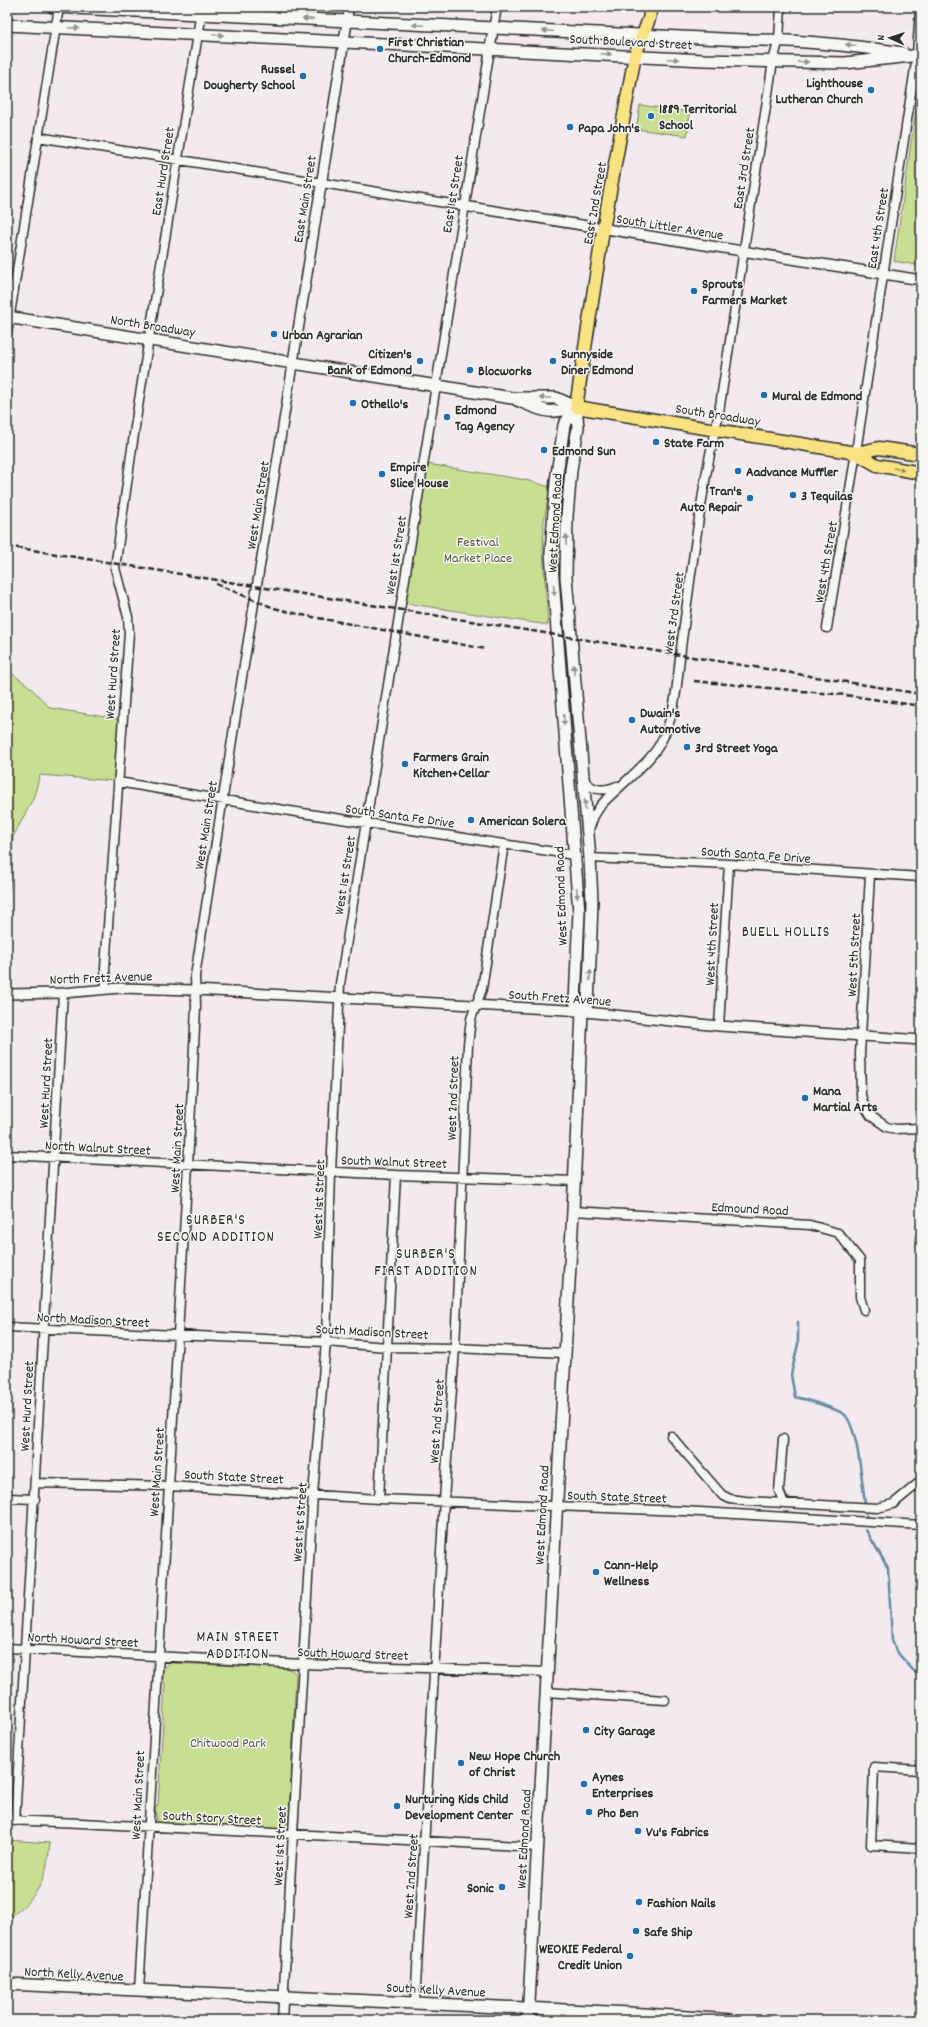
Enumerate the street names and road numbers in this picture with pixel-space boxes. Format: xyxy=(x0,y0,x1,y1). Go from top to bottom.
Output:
street label: South Boulevard Street xyxy=(569,30,693,56)
street label: East Hurd Street xyxy=(147,126,181,217)
street label: East 3rd Street xyxy=(729,126,761,211)
street label: East Main Street xyxy=(289,154,323,244)
street label: East 1st Street xyxy=(438,154,470,235)
street label: East 2nd Street xyxy=(579,160,613,246)
street label: East 4th Street xyxy=(863,186,895,270)
street label: South Littler Avenue xyxy=(615,210,725,246)
street label: North Broadway xyxy=(109,310,197,344)
street label: South Broadway xyxy=(674,399,762,433)
street label: West Main Street xyxy=(242,460,276,551)
street label: West Edmond Road xyxy=(543,473,569,573)
street label: West 1st Street xyxy=(381,514,413,596)
street label: West 4th Street xyxy=(810,520,844,605)
street label: West 3rd Street xyxy=(659,570,691,656)
street label: West Hurd Street xyxy=(101,628,127,720)
street label: West Main Street xyxy=(190,780,224,871)
street label: South Santa Fe Drive xyxy=(344,799,456,835)
street label: West 1st Street xyxy=(330,834,362,916)
street label: South Santa Fe Drive xyxy=(700,842,811,870)
street label: West Edmond Road xyxy=(550,846,574,946)
street label: West 4th Street xyxy=(701,902,725,986)
street label: West 5th Street xyxy=(843,913,867,997)
street label: North Fretz Avenue xyxy=(49,967,153,991)
street label: South Fretz Avenue xyxy=(508,985,612,1013)
street label: West Hurd Street xyxy=(35,1037,59,1129)
street label: West 2nd Street xyxy=(443,1055,465,1141)
street label: West Main Street xyxy=(166,1103,190,1193)
street label: North Walnut Street xyxy=(44,1136,151,1162)
street label: South Walnut Street xyxy=(341,1151,447,1175)
street label: West 1st Street xyxy=(309,1159,331,1239)
street label: Edmound Road xyxy=(711,1198,789,1222)
street label: North Madison Street xyxy=(36,1308,150,1334)
street label: South Madison Street xyxy=(315,1320,429,1346)
street label: West Hurd Street xyxy=(16,1360,40,1452)
street label: West 2nd Street xyxy=(425,1378,451,1464)
street label: West Main Street xyxy=(145,1427,171,1517)
street label: South State Street xyxy=(184,1465,284,1491)
street label: West Edmond Road xyxy=(530,1465,556,1565)
street label: West 1st Street xyxy=(288,1482,314,1563)
street label: South State Street xyxy=(567,1486,667,1510)
street label: North Howard Street xyxy=(27,1628,139,1654)
street label: South Howard Street xyxy=(297,1643,409,1667)
street label: West Main Street xyxy=(127,1750,151,1840)
street label: West Edmond Road xyxy=(512,1789,538,1889)
street label: South Story Street xyxy=(162,1806,262,1832)
street label: West 1st Street xyxy=(269,1806,293,1886)
street label: West 2nd Street xyxy=(399,1833,425,1919)
street label: North Kelly Avenue xyxy=(24,1962,124,1988)
street label: South Kelly Avenue xyxy=(386,1978,486,2004)

